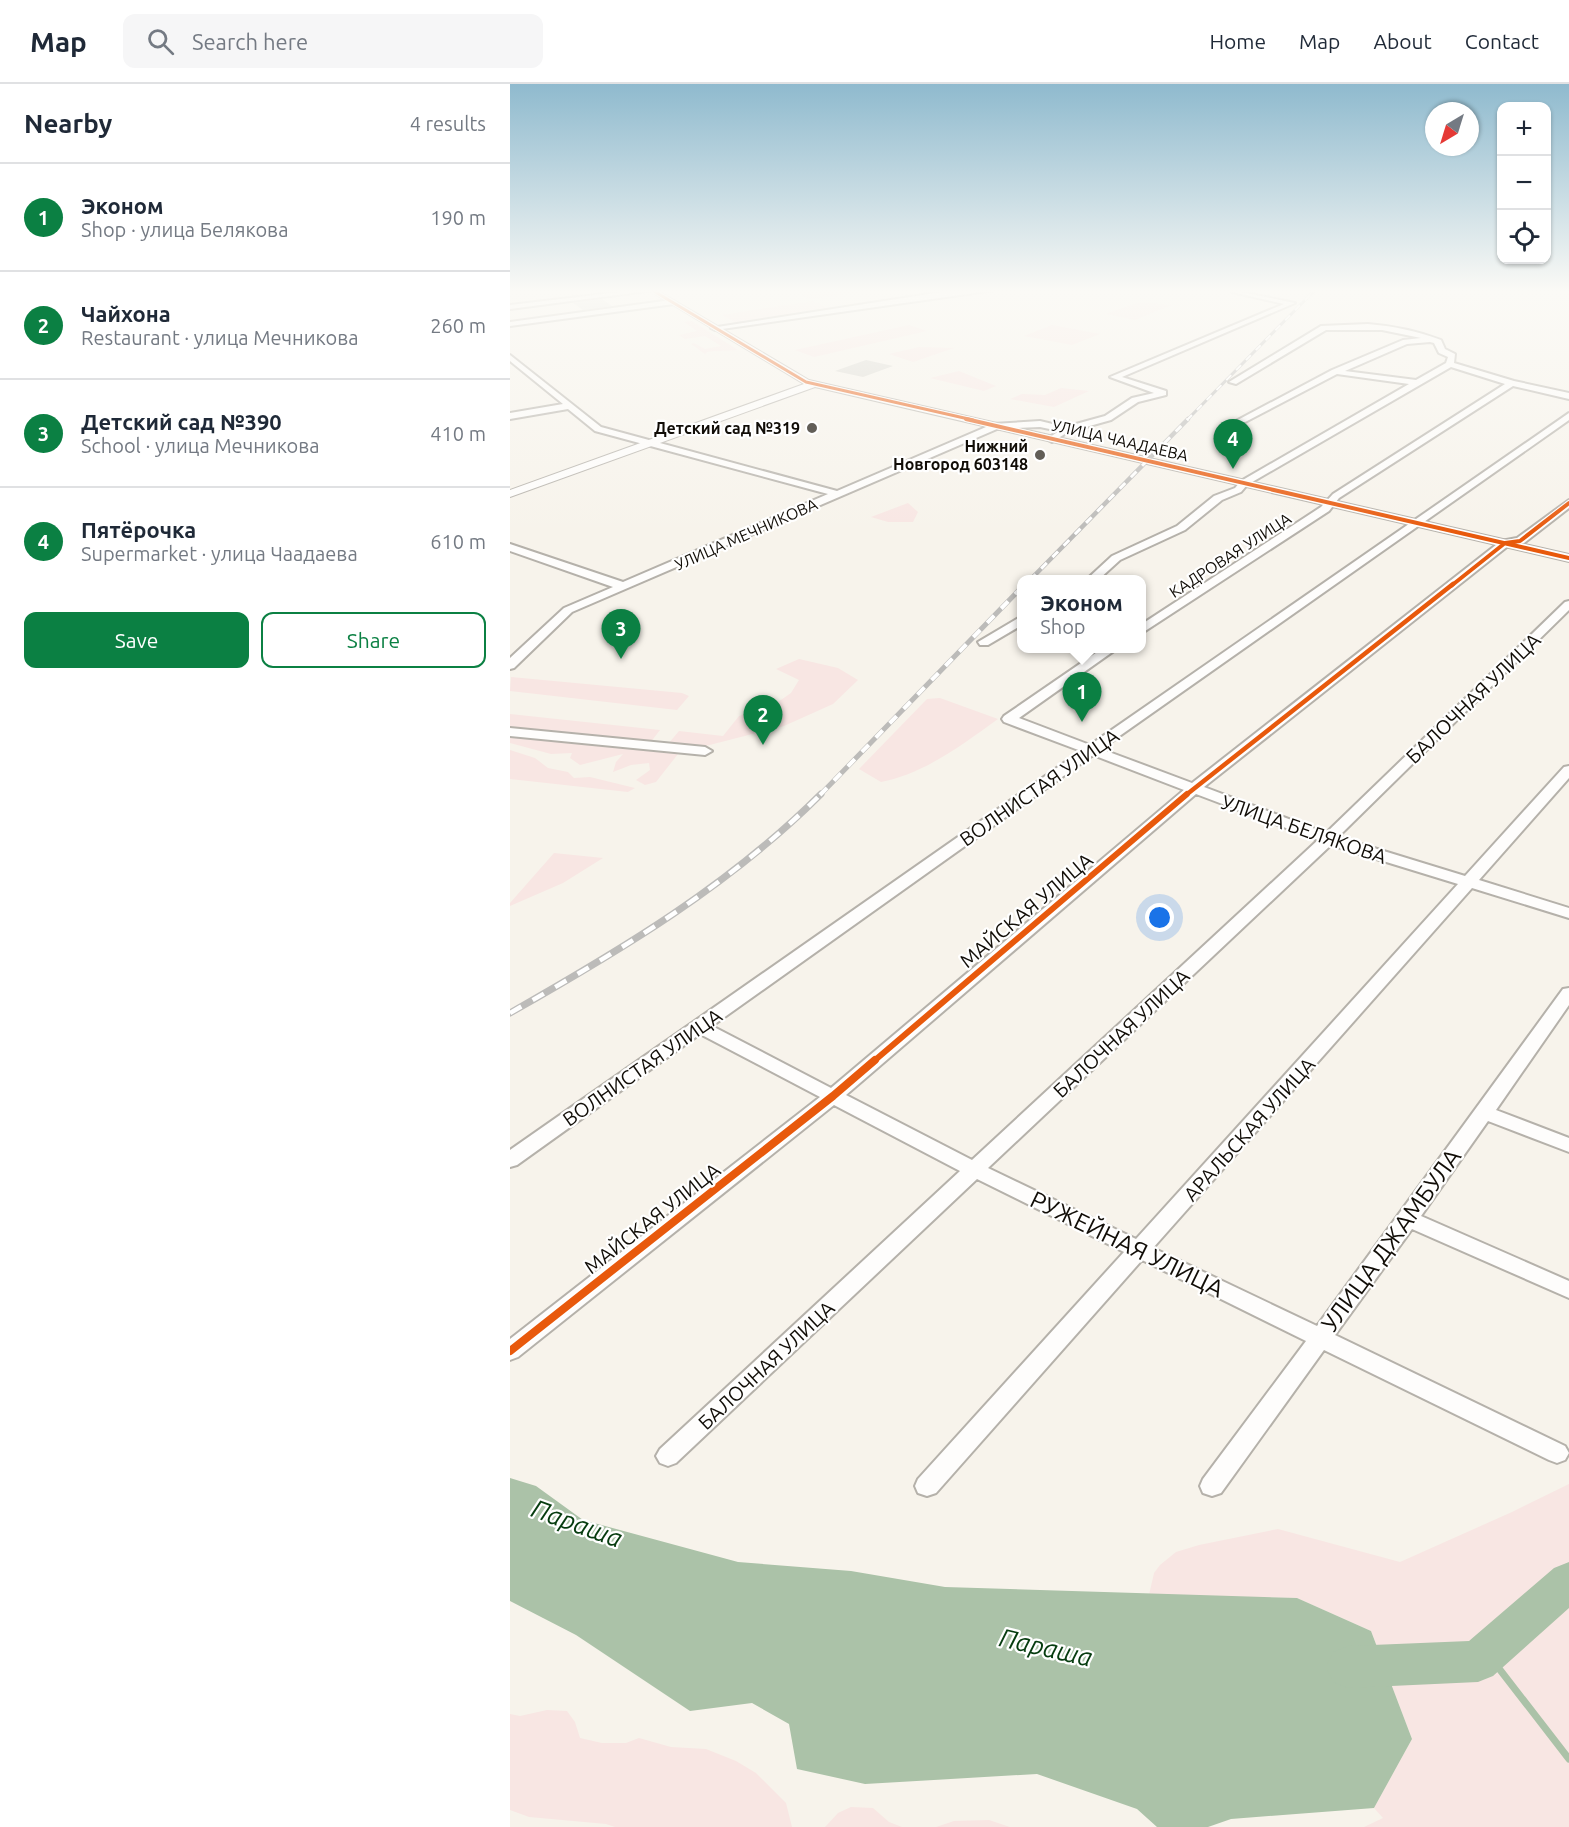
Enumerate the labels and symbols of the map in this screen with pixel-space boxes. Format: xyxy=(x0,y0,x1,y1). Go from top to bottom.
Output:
north arrow xyxy=(1425,102,1479,156)
street label: УЛИЦА ЧААДАЕВА xyxy=(1050,416,1190,465)
place label: Детский сад №319 xyxy=(654,419,800,437)
pin: 4 xyxy=(1214,420,1252,469)
marker: Детский сад №319 xyxy=(805,421,819,435)
place label: Нижний Новгород 603148 xyxy=(893,437,1028,473)
marker: Нижний Новгород 603148 xyxy=(1033,448,1047,462)
street label: УЛИЦА МЕЧНИКОВА xyxy=(672,494,821,574)
street label: КАДРОВАЯ УЛИЦА xyxy=(1166,509,1295,601)
pin: 3 xyxy=(602,610,640,659)
street label: БАЛОЧНАЯ УЛИЦА xyxy=(1401,628,1545,768)
pin: 1 xyxy=(1062,672,1102,722)
pin: 2 xyxy=(744,696,782,745)
street label: ВОЛНИСТАЯ УЛИЦА xyxy=(955,723,1123,851)
street label: УЛИЦА БЕЛЯКОВА xyxy=(1218,790,1390,868)
street label: МАЙСКАЯ УЛИЦА xyxy=(955,848,1097,972)
your location xyxy=(1145,903,1174,932)
street label: БАЛОЧНАЯ УЛИЦА xyxy=(1048,964,1194,1102)
street label: ВОЛНИСТАЯ УЛИЦА xyxy=(558,1003,726,1131)
street label: АРАЛЬСКАЯ УЛИЦА xyxy=(1179,1053,1319,1205)
street label: УЛИЦА ДЖАМБУЛА xyxy=(1316,1143,1466,1336)
street label: МАЙСКАЯ УЛИЦА xyxy=(580,1158,724,1278)
street label: РУЖЕЙНАЯ УЛИЦА xyxy=(1026,1185,1229,1303)
street label: БАЛОЧНАЯ УЛИЦА xyxy=(693,1296,839,1434)
water label: Параша xyxy=(528,1493,626,1553)
water label: Параша xyxy=(997,1622,1095,1672)

